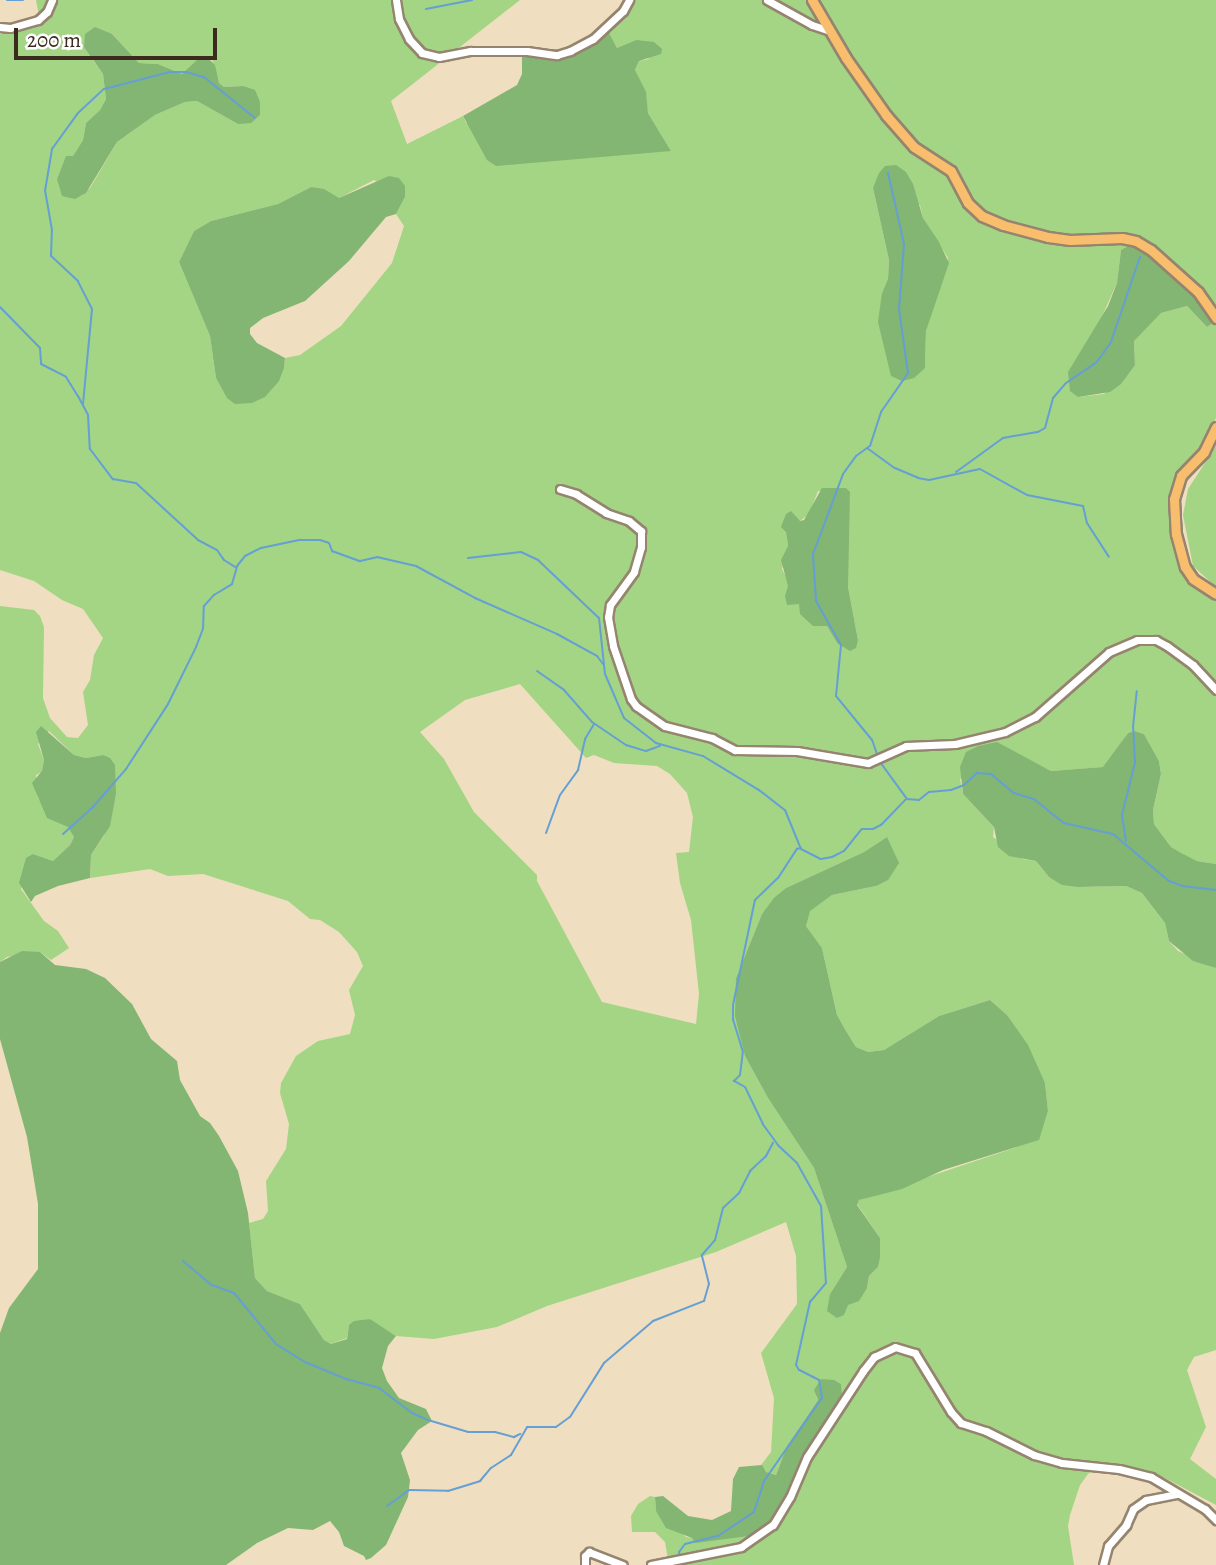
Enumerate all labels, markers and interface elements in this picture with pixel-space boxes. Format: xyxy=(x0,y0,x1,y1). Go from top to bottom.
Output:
scale bar xyxy=(18,14,220,58)
text: 200 m xyxy=(27,26,81,54)

